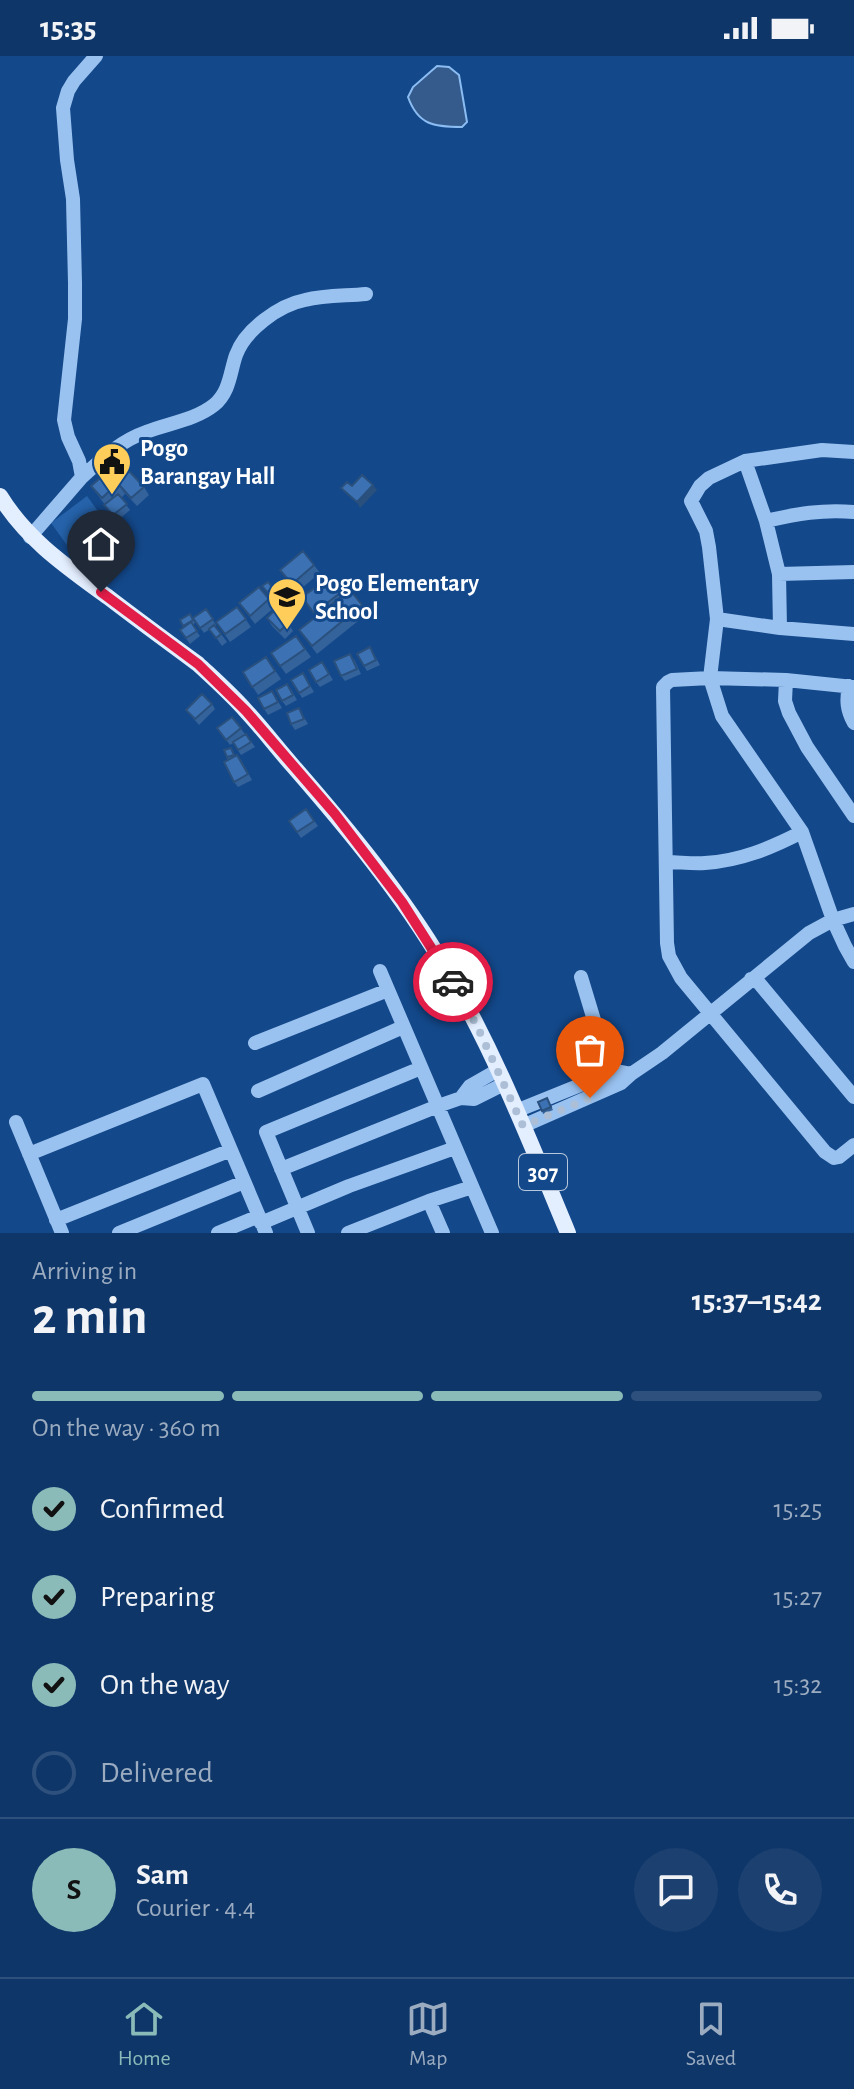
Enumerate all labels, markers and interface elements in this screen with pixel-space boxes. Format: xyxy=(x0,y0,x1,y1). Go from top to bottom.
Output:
text: 15:35 xyxy=(40,13,97,43)
place label: Pogo Barangay Hall xyxy=(140,437,275,489)
public building icon: Pogo Barangay Hall xyxy=(91,441,133,496)
pin xyxy=(67,510,135,592)
icon: home xyxy=(79,522,123,566)
place label: Pogo Elementary School xyxy=(315,572,479,624)
school or university icon: Pogo Elementary School xyxy=(266,576,308,631)
courier xyxy=(413,942,493,1022)
icon: car xyxy=(431,960,475,1004)
pin xyxy=(556,1016,624,1098)
icon: bag xyxy=(568,1028,612,1072)
road number: 307 xyxy=(519,1154,567,1190)
text: Arriving in xyxy=(32,1258,137,1284)
text: 15:37–15:42 xyxy=(692,1286,822,1316)
text: 2 min xyxy=(32,1291,147,1343)
text: On the way · 360 m xyxy=(32,1415,220,1441)
icon: check xyxy=(32,1487,76,1531)
text: Confirmed xyxy=(100,1494,224,1524)
text: 15:25 xyxy=(774,1496,822,1522)
icon: check xyxy=(32,1575,76,1619)
text: Preparing xyxy=(100,1582,215,1612)
text: 15:27 xyxy=(774,1584,822,1610)
icon: check xyxy=(32,1663,76,1707)
text: On the way xyxy=(100,1670,229,1700)
text: 15:32 xyxy=(774,1672,822,1698)
text: Delivered xyxy=(100,1758,213,1788)
button: chat xyxy=(634,1848,718,1932)
button: phone xyxy=(738,1848,822,1932)
text: Sam xyxy=(136,1860,189,1890)
text: S xyxy=(67,1875,81,1905)
text: Courier · 4.4 xyxy=(136,1895,255,1921)
tab: Home xyxy=(118,1997,171,2071)
tab: Map xyxy=(406,1997,450,2071)
tab: Saved xyxy=(686,1997,736,2071)

